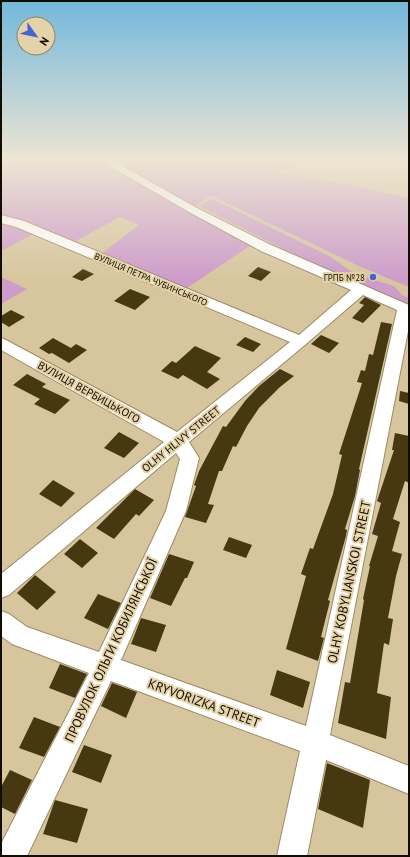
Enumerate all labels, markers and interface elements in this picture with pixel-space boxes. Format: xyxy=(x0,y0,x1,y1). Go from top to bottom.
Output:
north arrow xyxy=(16,16,56,56)
text: N xyxy=(37,35,52,48)
street label: ВУЛИЦЯ ПЕТРА ЧУБИНСЬКОГО xyxy=(93,250,209,308)
place label: ГРПБ №28 xyxy=(324,272,365,283)
marker: ГРПБ №28 xyxy=(368,272,378,282)
street label: ВУЛИЦЯ ВЕРБИЦЬКОГО xyxy=(35,358,143,426)
street label: OLHY HLIVY STREET xyxy=(139,403,223,475)
street label: OLHY KOBYLIANSKOI STREET xyxy=(323,499,375,665)
street label: ПРОВУЛОК ОЛЬГИ КОБИЛЯНСЬКОЇ xyxy=(61,555,161,745)
street label: KRYVORIZKA STREET xyxy=(146,675,262,731)

